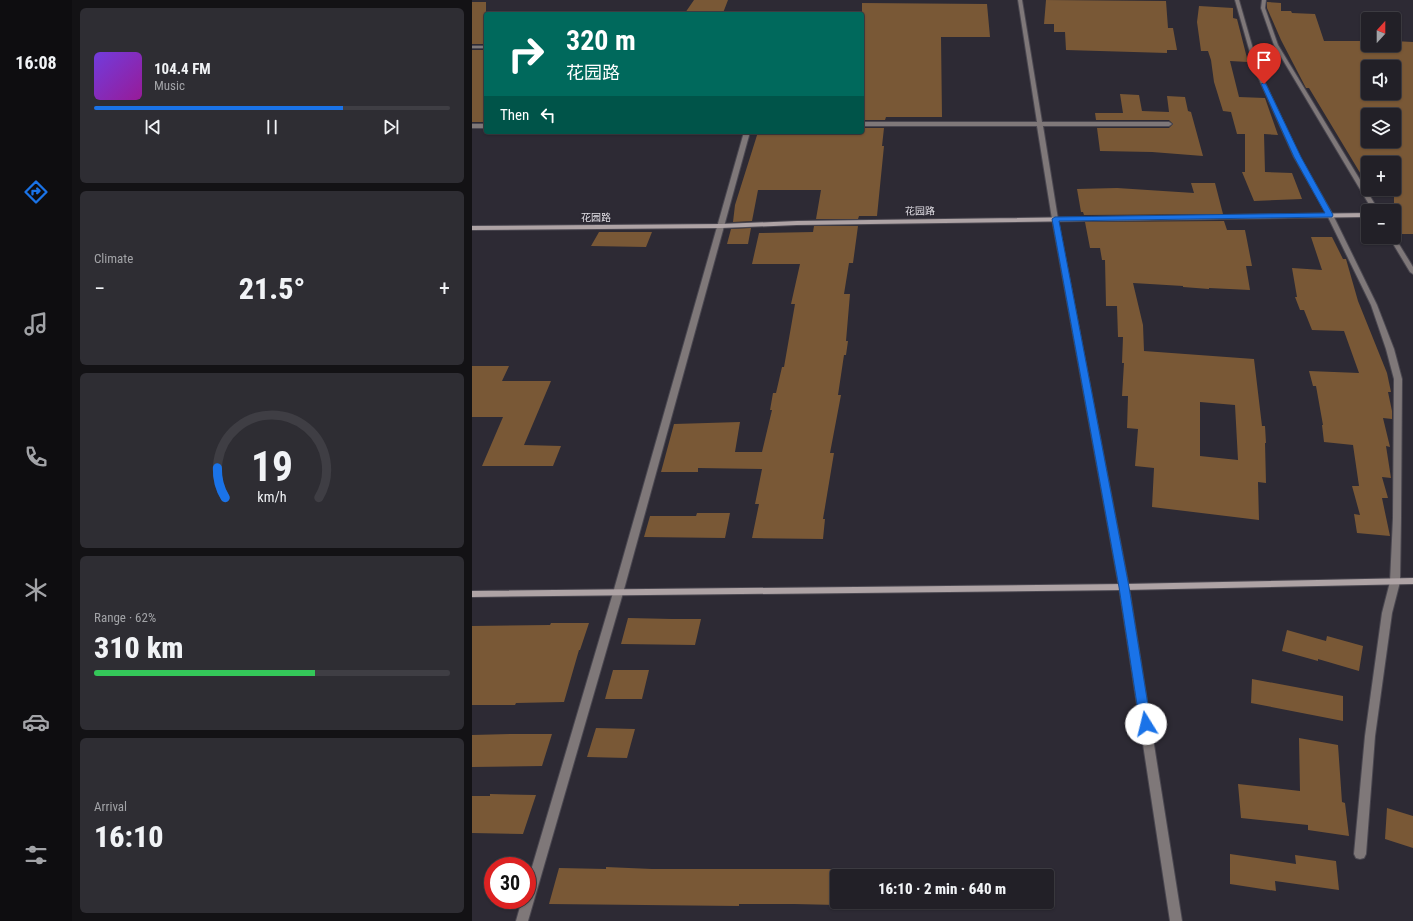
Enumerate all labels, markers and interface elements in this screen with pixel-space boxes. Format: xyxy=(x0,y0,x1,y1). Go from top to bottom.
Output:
north arrow xyxy=(1361,12,1401,52)
map controls xyxy=(1361,12,1401,244)
text: 320 m xyxy=(566,24,636,57)
icon: right xyxy=(500,28,552,80)
pin xyxy=(1247,43,1281,84)
icon: arrive xyxy=(1253,49,1275,71)
text: 16:08 xyxy=(15,52,57,73)
text: 104.4 FM xyxy=(154,60,211,78)
button: sound xyxy=(1361,60,1401,100)
text: 花园路 xyxy=(566,62,620,83)
text: Music xyxy=(154,78,185,93)
icon: left xyxy=(537,104,559,126)
text: Then xyxy=(500,106,529,124)
button: layers xyxy=(1361,108,1401,148)
icon: previous xyxy=(142,116,164,138)
icon: pause xyxy=(261,116,283,138)
icon: next xyxy=(380,116,402,138)
button: + xyxy=(1361,156,1401,196)
icon: directions xyxy=(22,178,50,206)
button: − xyxy=(1361,204,1401,244)
street label: 花园路 xyxy=(905,205,935,217)
street label: 花园路 xyxy=(581,212,611,223)
text: Climate xyxy=(94,251,133,266)
text: 21.5° xyxy=(239,271,305,306)
text: − xyxy=(94,276,105,301)
text: + xyxy=(439,276,450,301)
icon: music xyxy=(22,310,50,338)
text: 19 xyxy=(251,442,293,491)
icon: phone xyxy=(22,443,50,471)
text: km/h xyxy=(257,489,287,505)
icon: climate xyxy=(22,576,50,604)
text: Range · 62% xyxy=(94,610,156,625)
text: 310 km xyxy=(94,630,183,665)
position arrow xyxy=(1125,703,1167,745)
icon: car xyxy=(22,708,50,736)
text: Arrival xyxy=(94,799,127,814)
text: 16:10 xyxy=(94,819,163,854)
icon: filters xyxy=(22,841,50,869)
speed limit sign: 30 xyxy=(484,857,536,909)
text: 16:10 · 2 min · 640 m xyxy=(878,880,1006,898)

